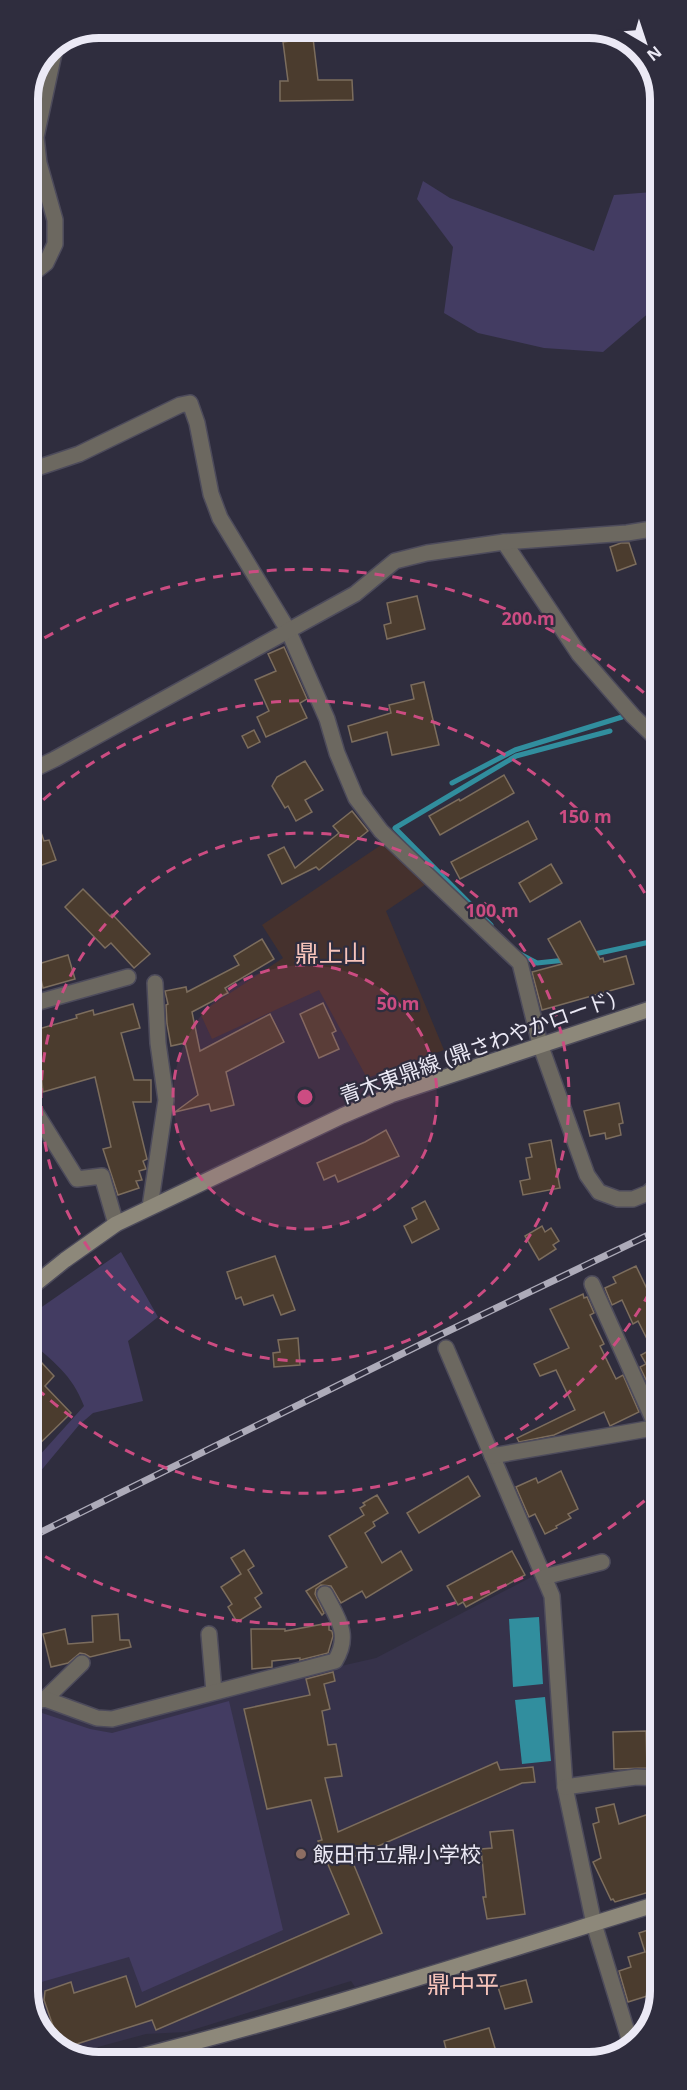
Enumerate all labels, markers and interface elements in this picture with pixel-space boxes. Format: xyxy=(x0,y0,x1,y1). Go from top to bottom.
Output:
north arrow xyxy=(615,12,675,72)
text: N xyxy=(642,41,666,66)
text: 200 m xyxy=(501,606,555,630)
text: 150 m xyxy=(558,804,612,828)
text: 100 m xyxy=(465,898,519,922)
district label: 鼎上山 xyxy=(295,936,367,969)
street label: 青木東鼎線 (鼎さわやかロード) xyxy=(336,984,618,1110)
text: 50 m xyxy=(377,991,419,1015)
centre of rings xyxy=(295,1087,315,1107)
place label: 飯田市立鼎小学校 xyxy=(313,1840,481,1868)
marker: 飯田市立鼎小学校 xyxy=(294,1847,308,1861)
district label: 鼎中平 xyxy=(427,1967,499,2000)

